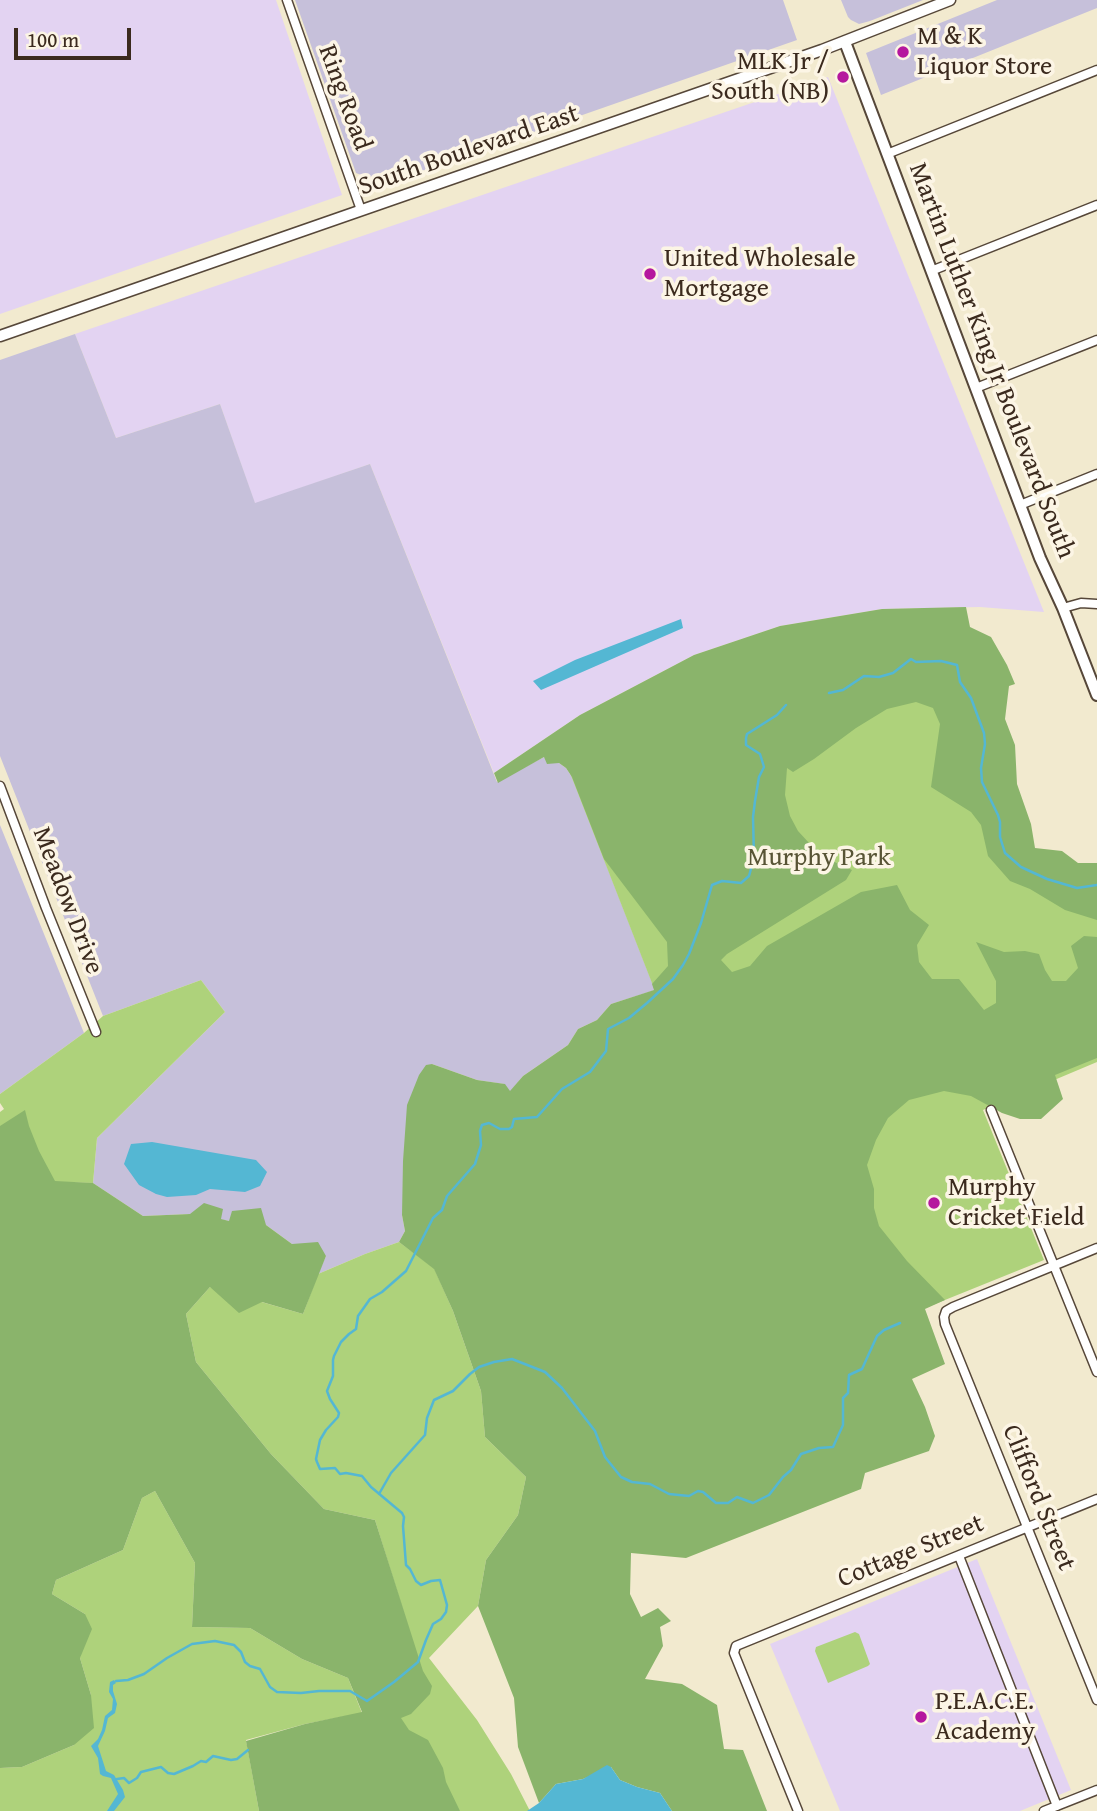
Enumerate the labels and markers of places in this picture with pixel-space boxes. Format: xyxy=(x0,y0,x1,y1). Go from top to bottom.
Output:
place label: M & K Liquor Store xyxy=(917,21,1052,82)
marker: M & K Liquor Store xyxy=(895,44,911,60)
place label: MLK Jr / South (NB) xyxy=(711,46,829,108)
marker: MLK Jr / South (NB) xyxy=(835,69,851,85)
place label: United Wholesale Mortgage xyxy=(664,243,856,304)
marker: United Wholesale Mortgage xyxy=(642,266,658,282)
place label: Murphy Cricket Field xyxy=(948,1172,1084,1234)
marker: Murphy Cricket Field xyxy=(926,1195,942,1211)
place label: P.E.A.C.E. Academy xyxy=(935,1686,1035,1748)
marker: P.E.A.C.E. Academy xyxy=(913,1709,929,1725)

